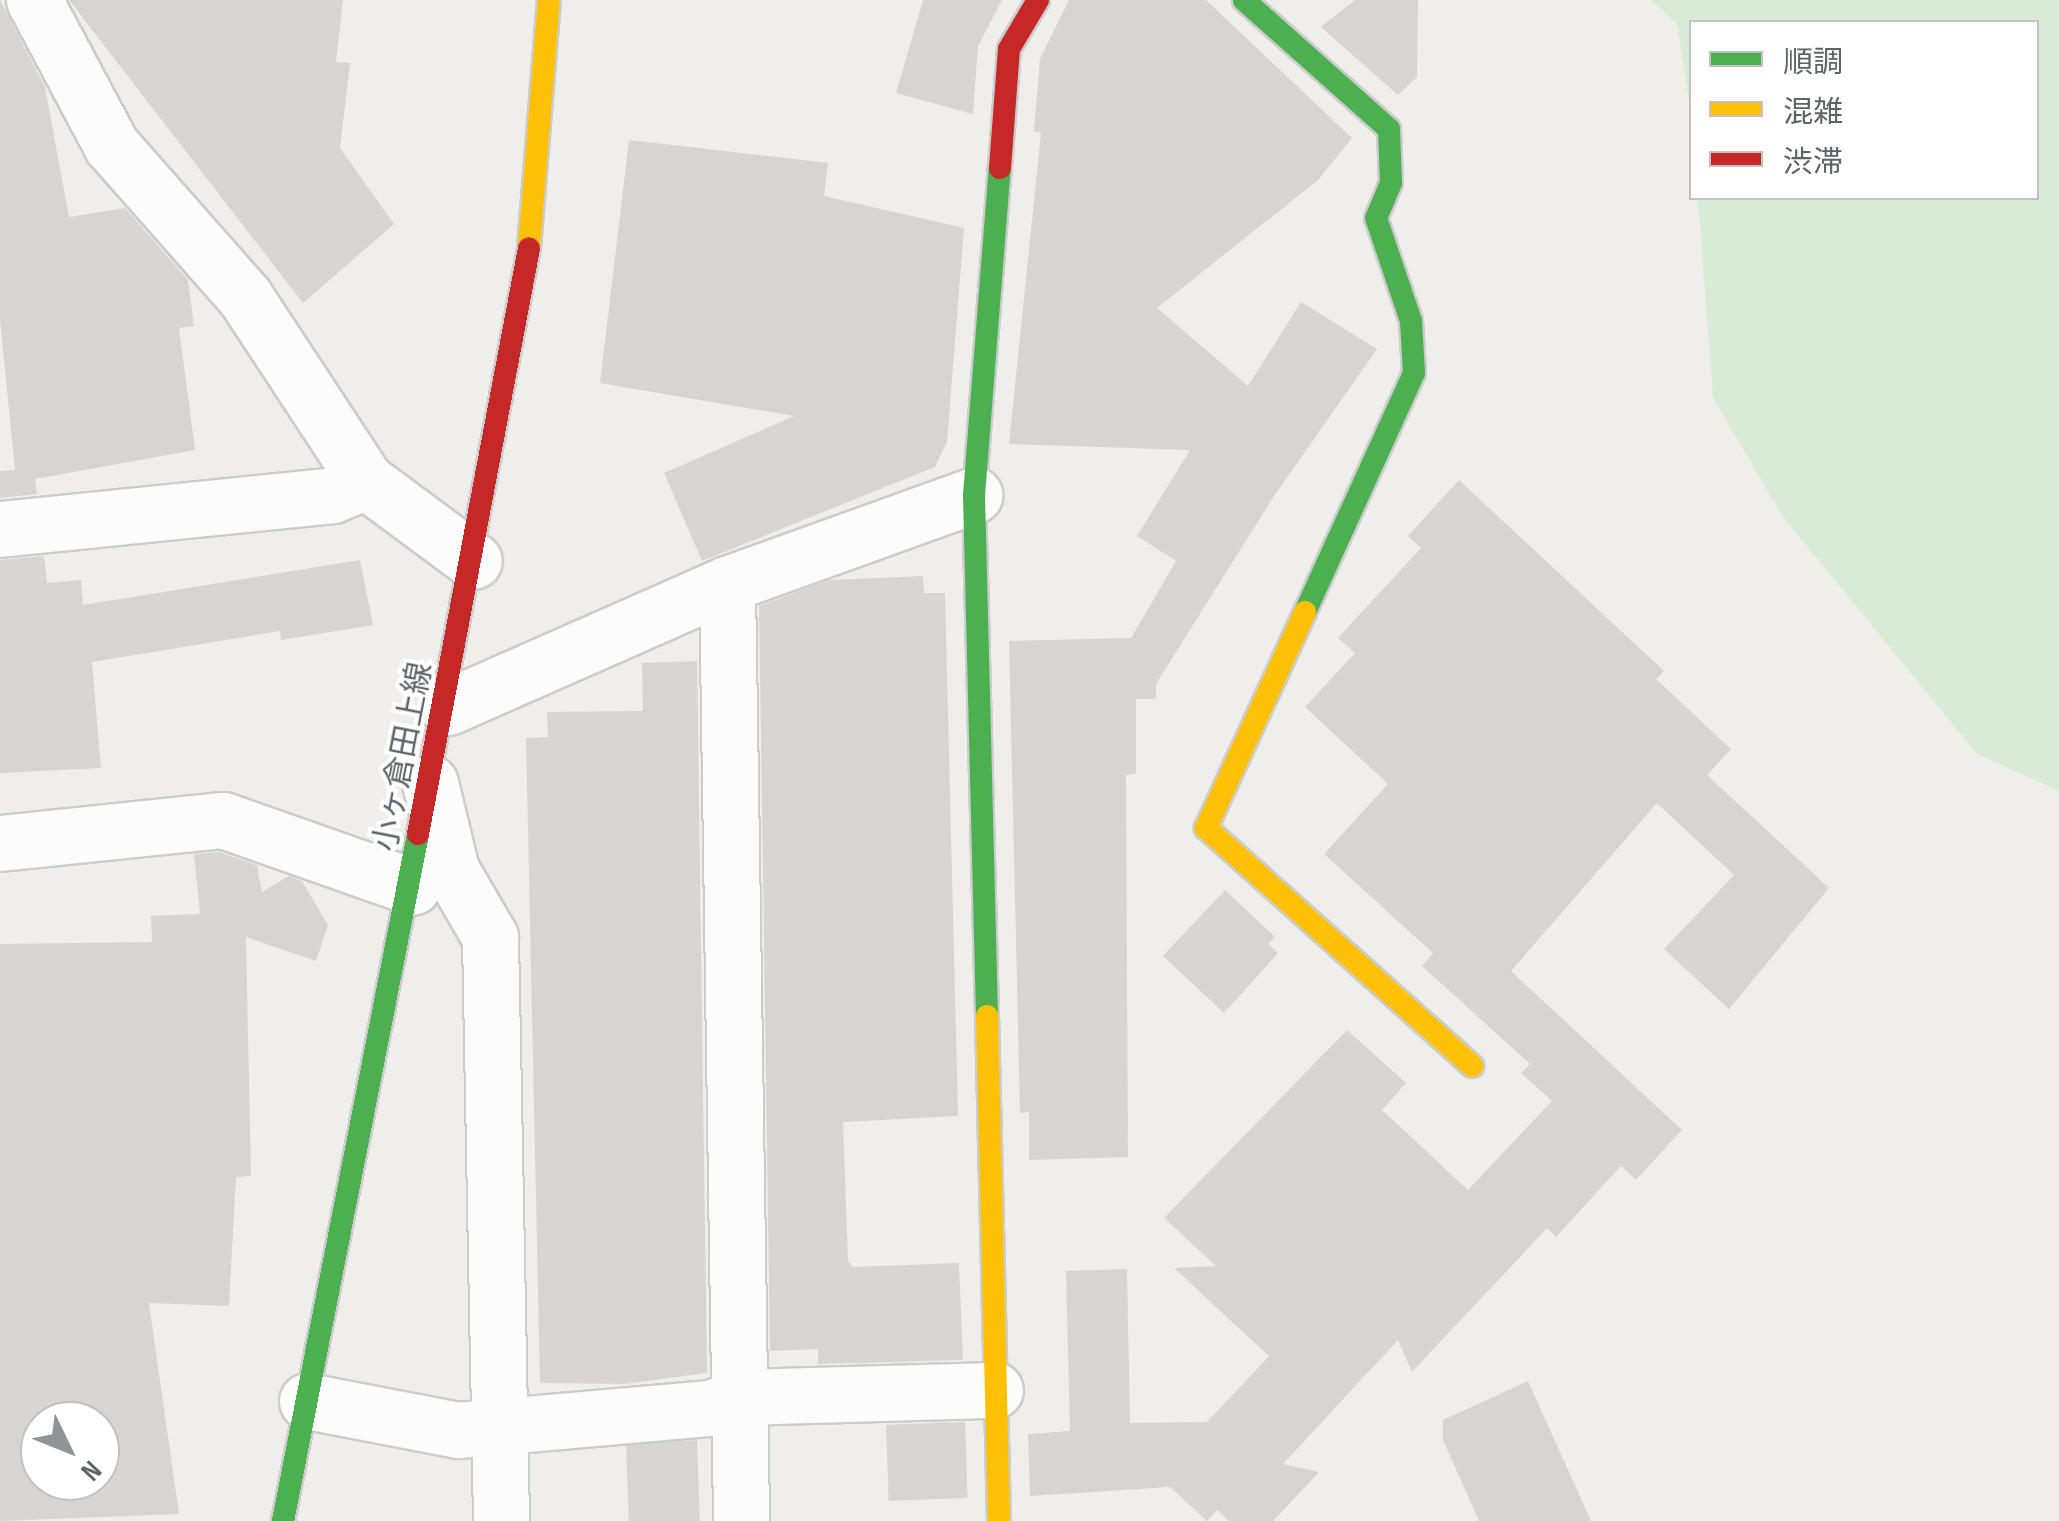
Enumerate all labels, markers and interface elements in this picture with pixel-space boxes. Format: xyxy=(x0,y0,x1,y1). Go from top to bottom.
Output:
legend xyxy=(1689,20,2039,200)
text: 順調 xyxy=(1783,45,1843,81)
text: 混雑 xyxy=(1783,95,1843,131)
text: 渋滞 xyxy=(1783,145,1843,181)
street label: 小ヶ倉田上線 xyxy=(367,659,441,855)
north arrow xyxy=(20,1401,120,1501)
text: N xyxy=(74,1454,108,1487)

